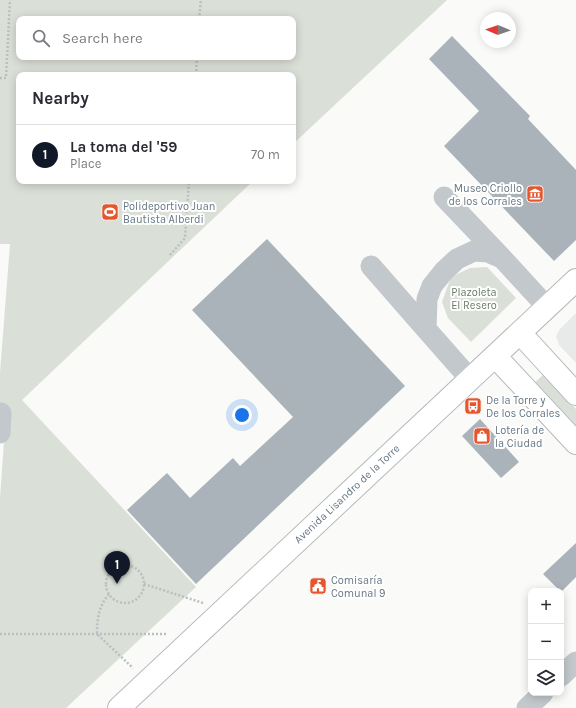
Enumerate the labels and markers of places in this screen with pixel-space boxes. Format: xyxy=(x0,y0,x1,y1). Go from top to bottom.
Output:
place label: Museo Criollo de los Corrales xyxy=(448,182,522,208)
museum icon: Museo Criollo de los Corrales xyxy=(525,184,545,204)
place label: Polideportivo Juan Bautista Alberdi xyxy=(123,200,215,226)
sports icon: Polideportivo Juan Bautista Alberdi xyxy=(100,202,120,222)
place label: De la Torre y De los Corrales xyxy=(486,394,560,420)
bus stop icon: De la Torre y De los Corrales xyxy=(463,396,483,416)
place label: Lotería de la Ciudad xyxy=(495,424,544,450)
shop icon: Lotería de la Ciudad xyxy=(472,426,492,446)
pin: 1 xyxy=(104,551,130,584)
place label: Comisaría Comunal 9 xyxy=(331,574,385,600)
public building icon: Comisaría Comunal 9 xyxy=(308,576,328,596)

